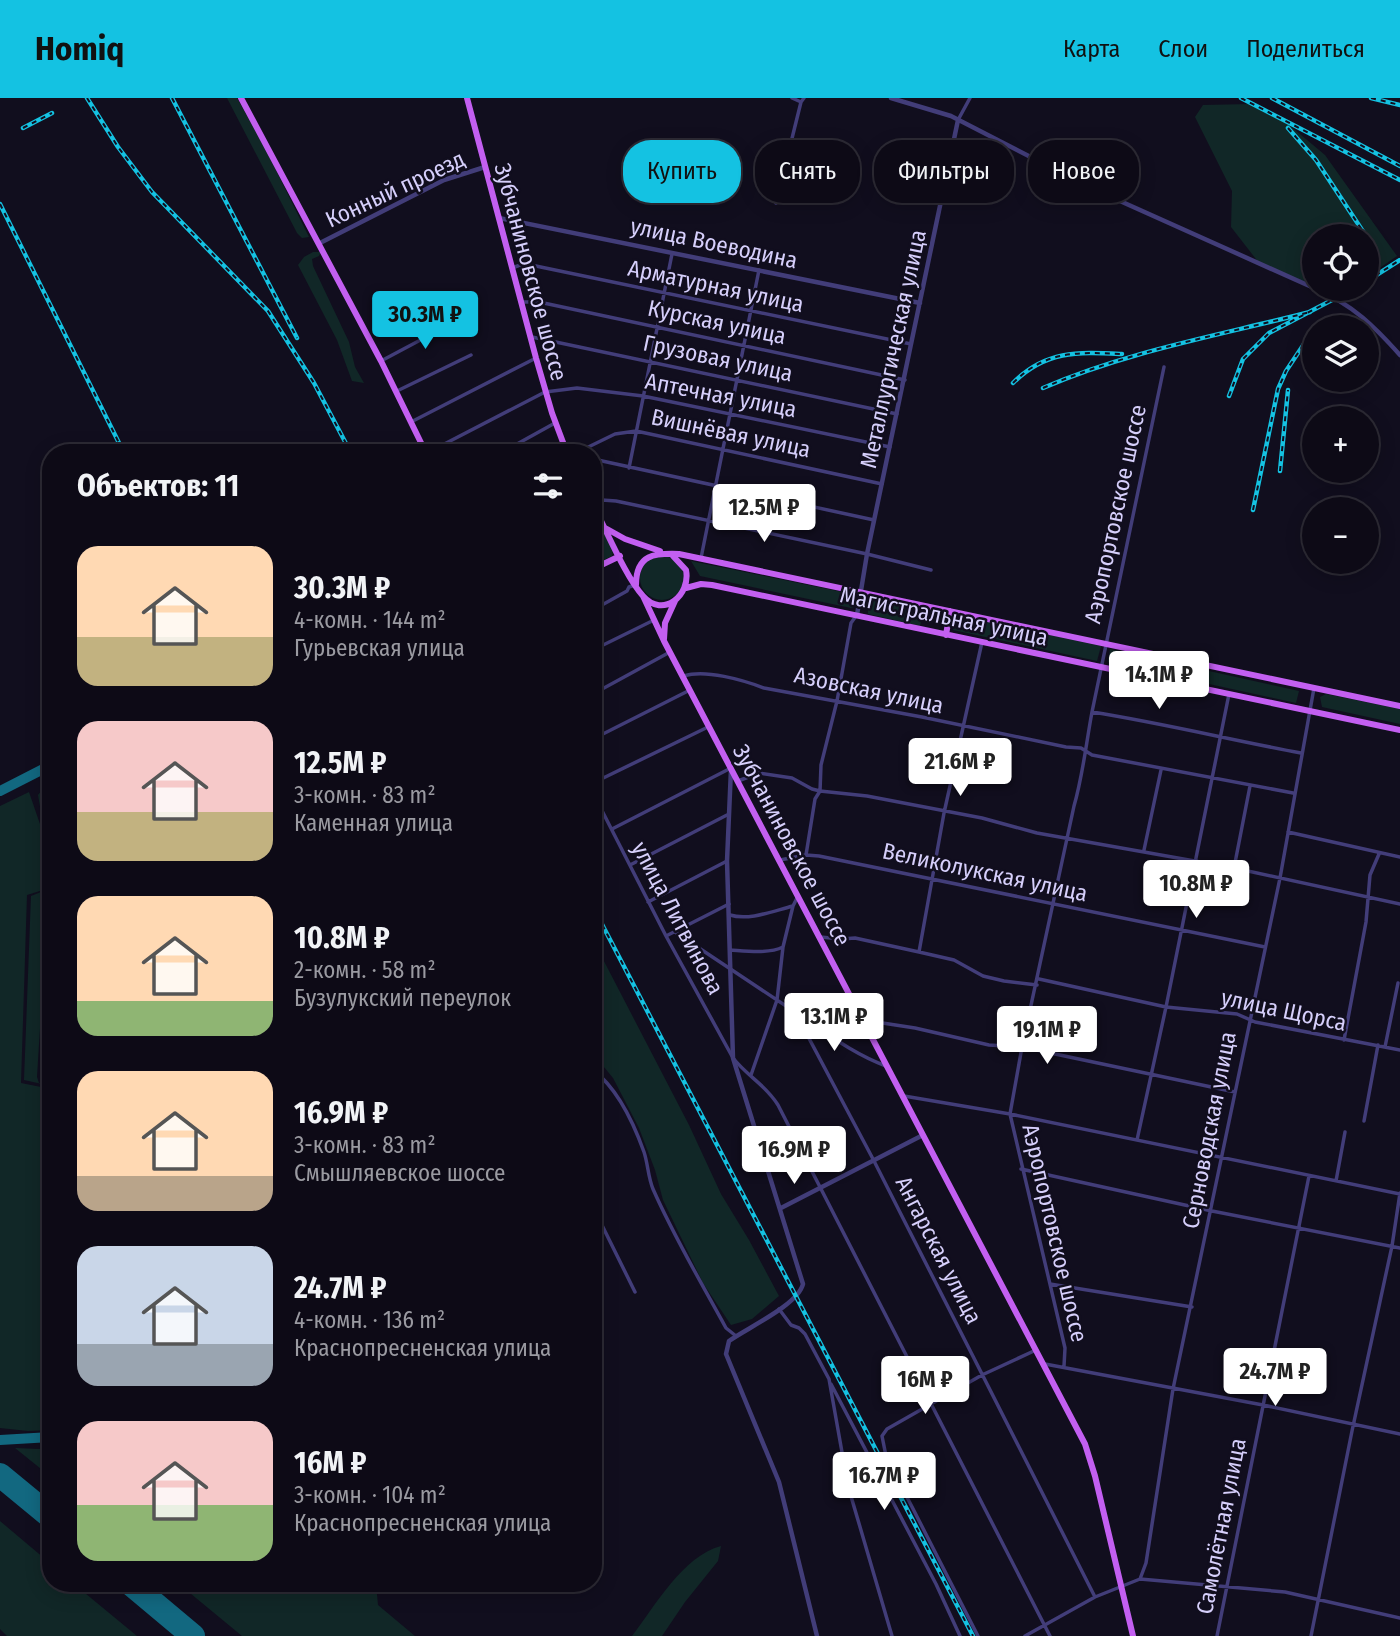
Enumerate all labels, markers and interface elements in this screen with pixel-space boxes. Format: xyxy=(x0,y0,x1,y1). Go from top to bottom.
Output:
text: Homiq xyxy=(35,29,124,69)
text: Карта xyxy=(1063,35,1120,63)
text: Слои xyxy=(1158,35,1208,63)
text: Поделиться xyxy=(1246,35,1365,63)
chip: Купить xyxy=(623,140,741,203)
chip: Снять xyxy=(755,140,860,203)
chip: Фильтры xyxy=(874,140,1014,203)
chip: Новое xyxy=(1028,140,1139,203)
street label: Конный проезд xyxy=(321,144,469,234)
street label: Зубчаниновское шоссе xyxy=(488,160,574,384)
street label: улица Воеводина xyxy=(628,212,800,274)
map controls xyxy=(1302,224,1379,574)
button: locate xyxy=(1302,224,1379,301)
street label: Металлургическая улица xyxy=(854,227,932,471)
street label: Арматурная улица xyxy=(626,254,806,318)
pin: 30.3M ₽ xyxy=(360,292,490,351)
street label: Курская улица xyxy=(645,294,789,350)
text: 30.3M ₽ xyxy=(388,300,462,328)
button: layers xyxy=(1302,315,1379,392)
street label: Грузовая улица xyxy=(641,328,795,388)
street label: Аптечная улица xyxy=(643,367,799,423)
street label: Вишнёвая улица xyxy=(649,402,813,464)
street label: Аэропортовское шоссе xyxy=(1078,402,1152,626)
button: + xyxy=(1302,406,1379,483)
icon: filters xyxy=(529,467,567,505)
text: Объектов: 11 xyxy=(77,468,239,504)
pin: 12.5M ₽ xyxy=(699,484,829,544)
text: 12.5M ₽ xyxy=(729,493,799,521)
button: − xyxy=(1302,497,1379,574)
text: 30.3M ₽ xyxy=(294,570,390,606)
icon: home xyxy=(133,574,217,658)
street label: Магистральная улица xyxy=(838,580,1050,652)
text: 4-комн. · 144 m² xyxy=(294,606,446,634)
text: Гурьевская улица xyxy=(294,634,465,662)
pin: 14.1M ₽ xyxy=(1094,652,1224,711)
text: 14.1M ₽ xyxy=(1125,660,1193,688)
street label: Азовская улица xyxy=(792,661,946,719)
pin: 21.6M ₽ xyxy=(895,738,1025,798)
street label: Зубчаниновское шоссе xyxy=(727,739,857,951)
text: 12.5M ₽ xyxy=(294,745,387,781)
text: 21.6M ₽ xyxy=(925,747,995,775)
icon: home xyxy=(133,749,217,833)
text: 3-комн. · 83 m² xyxy=(294,781,436,809)
text: Каменная улица xyxy=(294,809,453,837)
street label: улица Литвинова xyxy=(626,837,730,999)
street label: Великолукская улица xyxy=(880,837,1090,907)
pin: 10.8M ₽ xyxy=(1131,860,1261,920)
text: 10.8M ₽ xyxy=(1159,869,1233,897)
text: 10.8M ₽ xyxy=(294,920,390,956)
icon: home xyxy=(133,924,217,1008)
text: 2-комн. · 58 m² xyxy=(294,956,435,984)
street label: улица Щорса xyxy=(1219,983,1349,1037)
text: Бузулукский переулок xyxy=(294,984,511,1012)
pin: 13.1M ₽ xyxy=(769,993,899,1053)
text: 13.1M ₽ xyxy=(800,1002,868,1030)
pin: 19.1M ₽ xyxy=(982,1006,1112,1066)
text: 19.1M ₽ xyxy=(1013,1015,1081,1043)
street label: Серноводская улица xyxy=(1176,1029,1242,1231)
text: 16.9M ₽ xyxy=(294,1095,388,1131)
icon: home xyxy=(133,1099,217,1183)
street label: Аэропортовское шоссе xyxy=(1016,1121,1094,1345)
pin: 16.9M ₽ xyxy=(729,1126,859,1186)
text: 3-комн. · 83 m² xyxy=(294,1131,436,1159)
text: 16.9M ₽ xyxy=(758,1135,830,1163)
text: Смышляевское шоссе xyxy=(294,1159,506,1187)
street label: Ангарская улица xyxy=(890,1172,988,1328)
text: 24.7M ₽ xyxy=(294,1270,386,1306)
icon: home xyxy=(133,1274,217,1358)
text: 4-комн. · 136 m² xyxy=(294,1306,445,1334)
text: Краснопресненская улица xyxy=(294,1334,551,1362)
pin: 24.7M ₽ xyxy=(1210,1348,1340,1408)
pin: 16M ₽ xyxy=(876,1356,974,1416)
text: 24.7M ₽ xyxy=(1240,1357,1310,1385)
text: 16M ₽ xyxy=(897,1365,953,1393)
street label: Самолётная улица xyxy=(1190,1436,1252,1616)
text: 16M ₽ xyxy=(294,1445,366,1481)
icon: home xyxy=(133,1449,217,1533)
pin: 16.7M ₽ xyxy=(819,1452,949,1512)
text: 16.7M ₽ xyxy=(849,1461,919,1489)
text: 3-комн. · 104 m² xyxy=(294,1481,446,1509)
text: Краснопресненская улица xyxy=(294,1509,551,1537)

